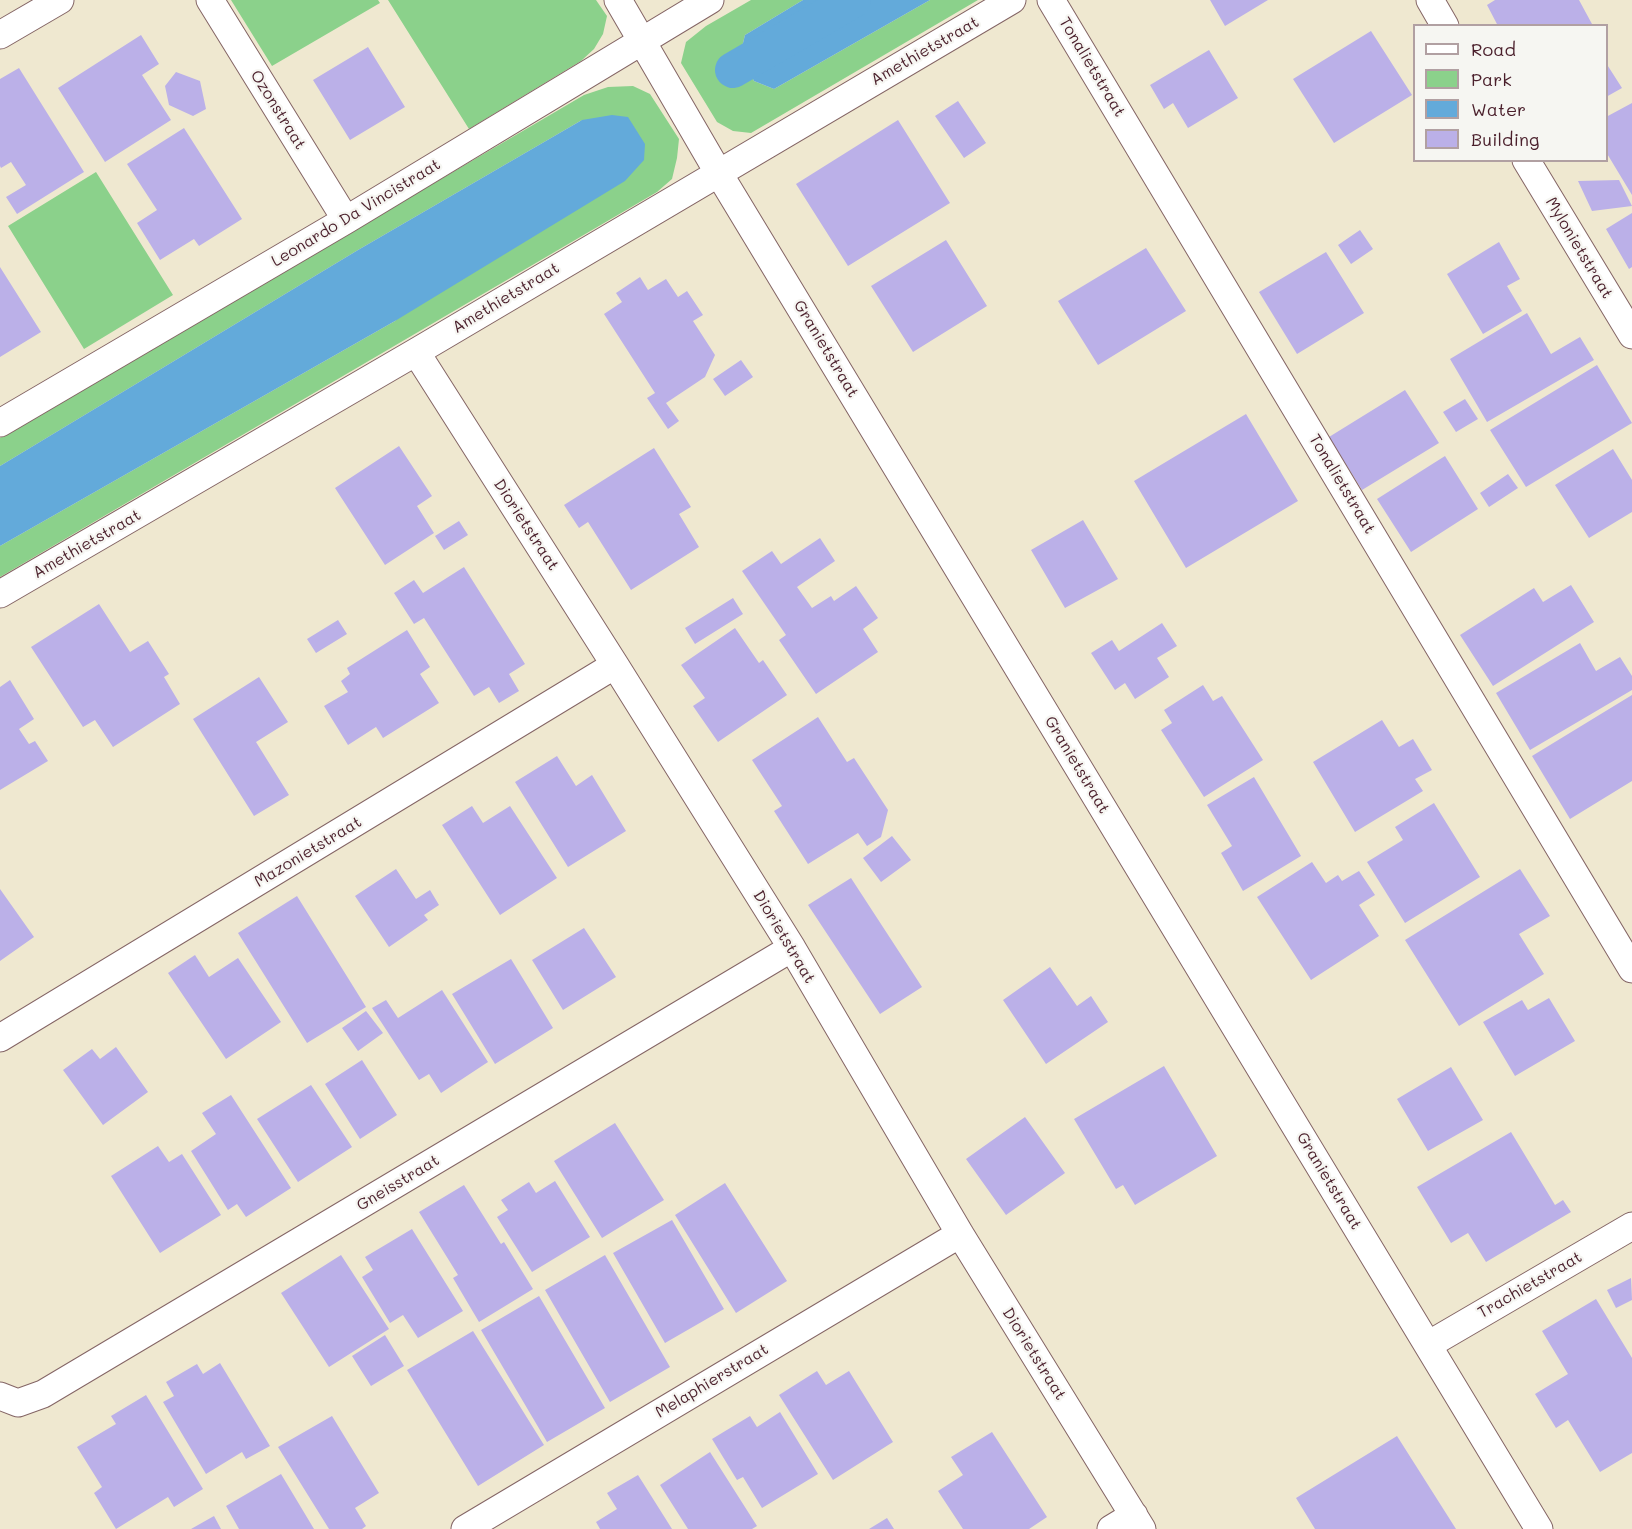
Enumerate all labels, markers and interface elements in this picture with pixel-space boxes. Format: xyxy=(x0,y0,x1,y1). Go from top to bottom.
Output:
street label: Amethietstraat xyxy=(868,12,982,90)
street label: Tonalietstraat xyxy=(1055,14,1129,120)
legend xyxy=(1413,24,1608,162)
text: Road xyxy=(1471,37,1516,61)
street label: Ozonstraat xyxy=(246,67,310,153)
text: Park xyxy=(1471,67,1512,91)
text: Water xyxy=(1471,97,1526,121)
text: Building xyxy=(1471,127,1539,151)
street label: Leonardo Da Vincistraat xyxy=(268,155,444,271)
street label: Mylonietstraat xyxy=(1541,194,1617,302)
street label: Amethietstraat xyxy=(449,258,563,338)
street label: Granietstraat xyxy=(789,297,863,401)
street label: Tonalietstraat xyxy=(1305,431,1379,537)
street label: Diorietstraat xyxy=(489,476,563,574)
street label: Amethietstraat xyxy=(30,505,144,583)
street label: Granietstraat xyxy=(1040,713,1114,817)
street label: Mazonietstraat xyxy=(251,812,365,892)
street label: Diorietstraat xyxy=(749,887,819,987)
street label: Granietstraat xyxy=(1292,1129,1366,1233)
street label: Gneisstraat xyxy=(353,1151,443,1215)
street label: Trachietstraat xyxy=(1475,1247,1585,1323)
street label: Diorietstraat xyxy=(998,1304,1070,1404)
street label: Melaphierstraat xyxy=(652,1340,772,1422)

